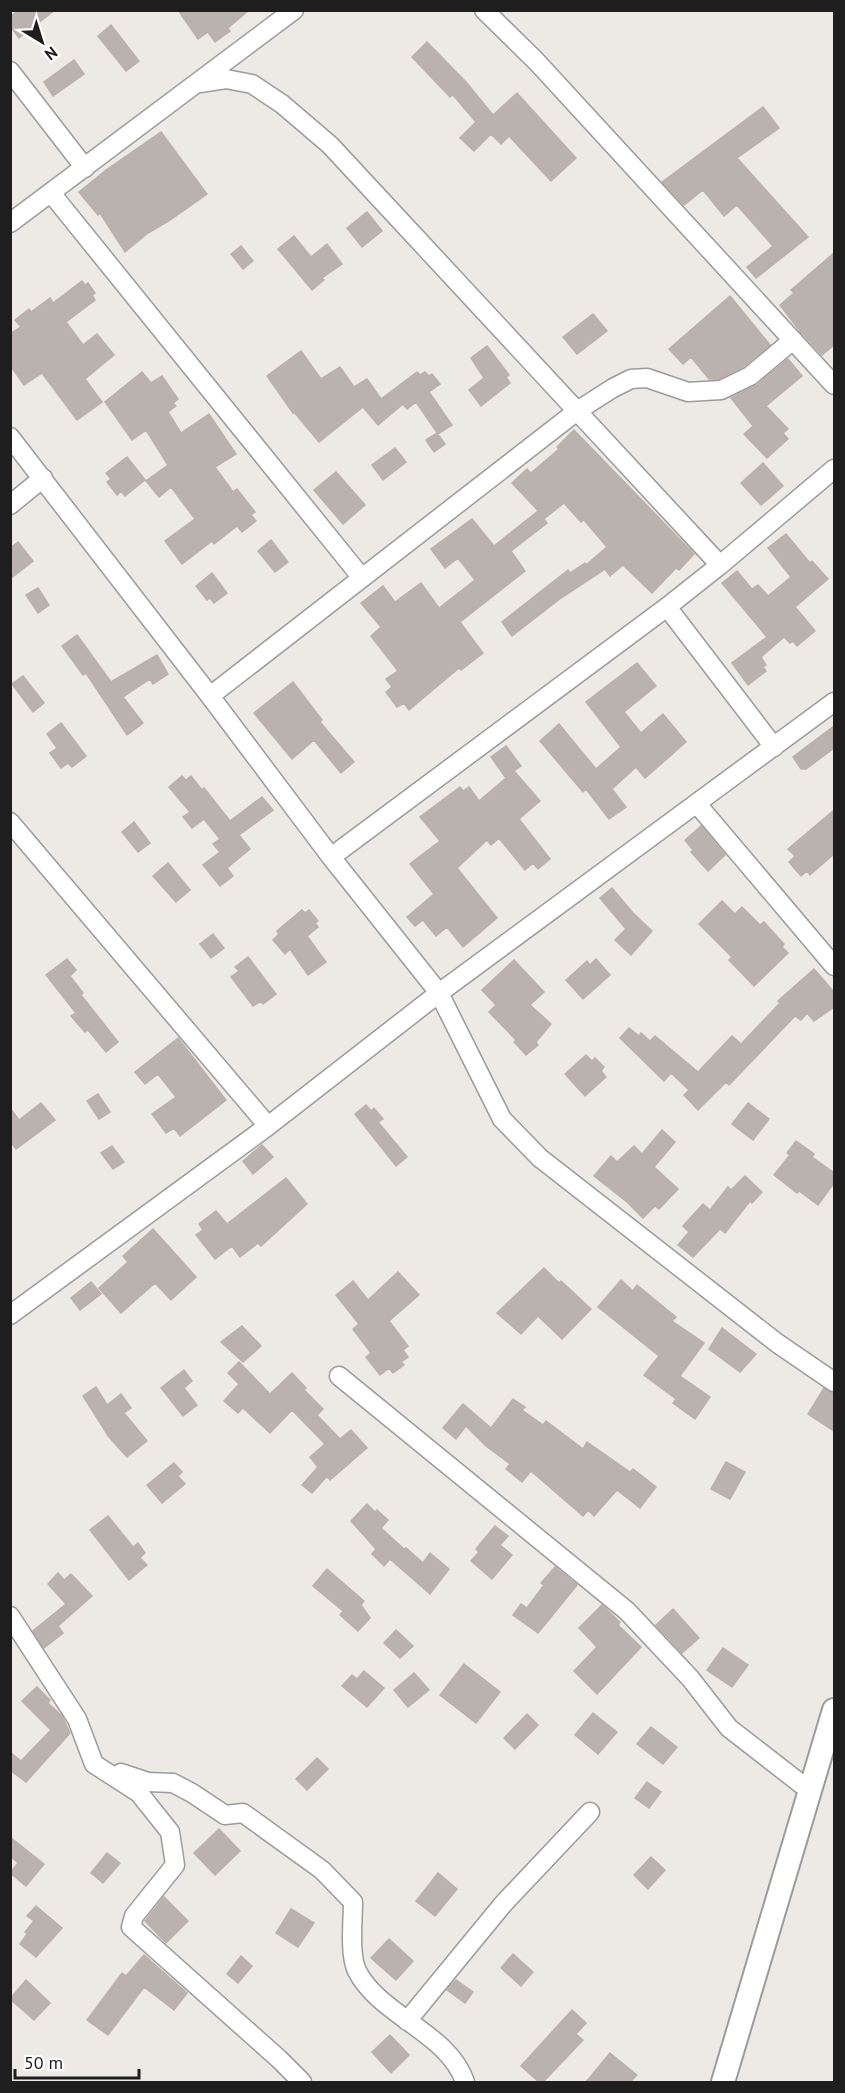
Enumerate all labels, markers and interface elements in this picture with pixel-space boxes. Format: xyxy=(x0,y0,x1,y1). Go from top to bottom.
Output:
north arrow xyxy=(12,12,72,72)
text: N xyxy=(41,43,62,65)
scale bar xyxy=(15,2042,140,2080)
text: 50 m xyxy=(24,2051,63,2074)

